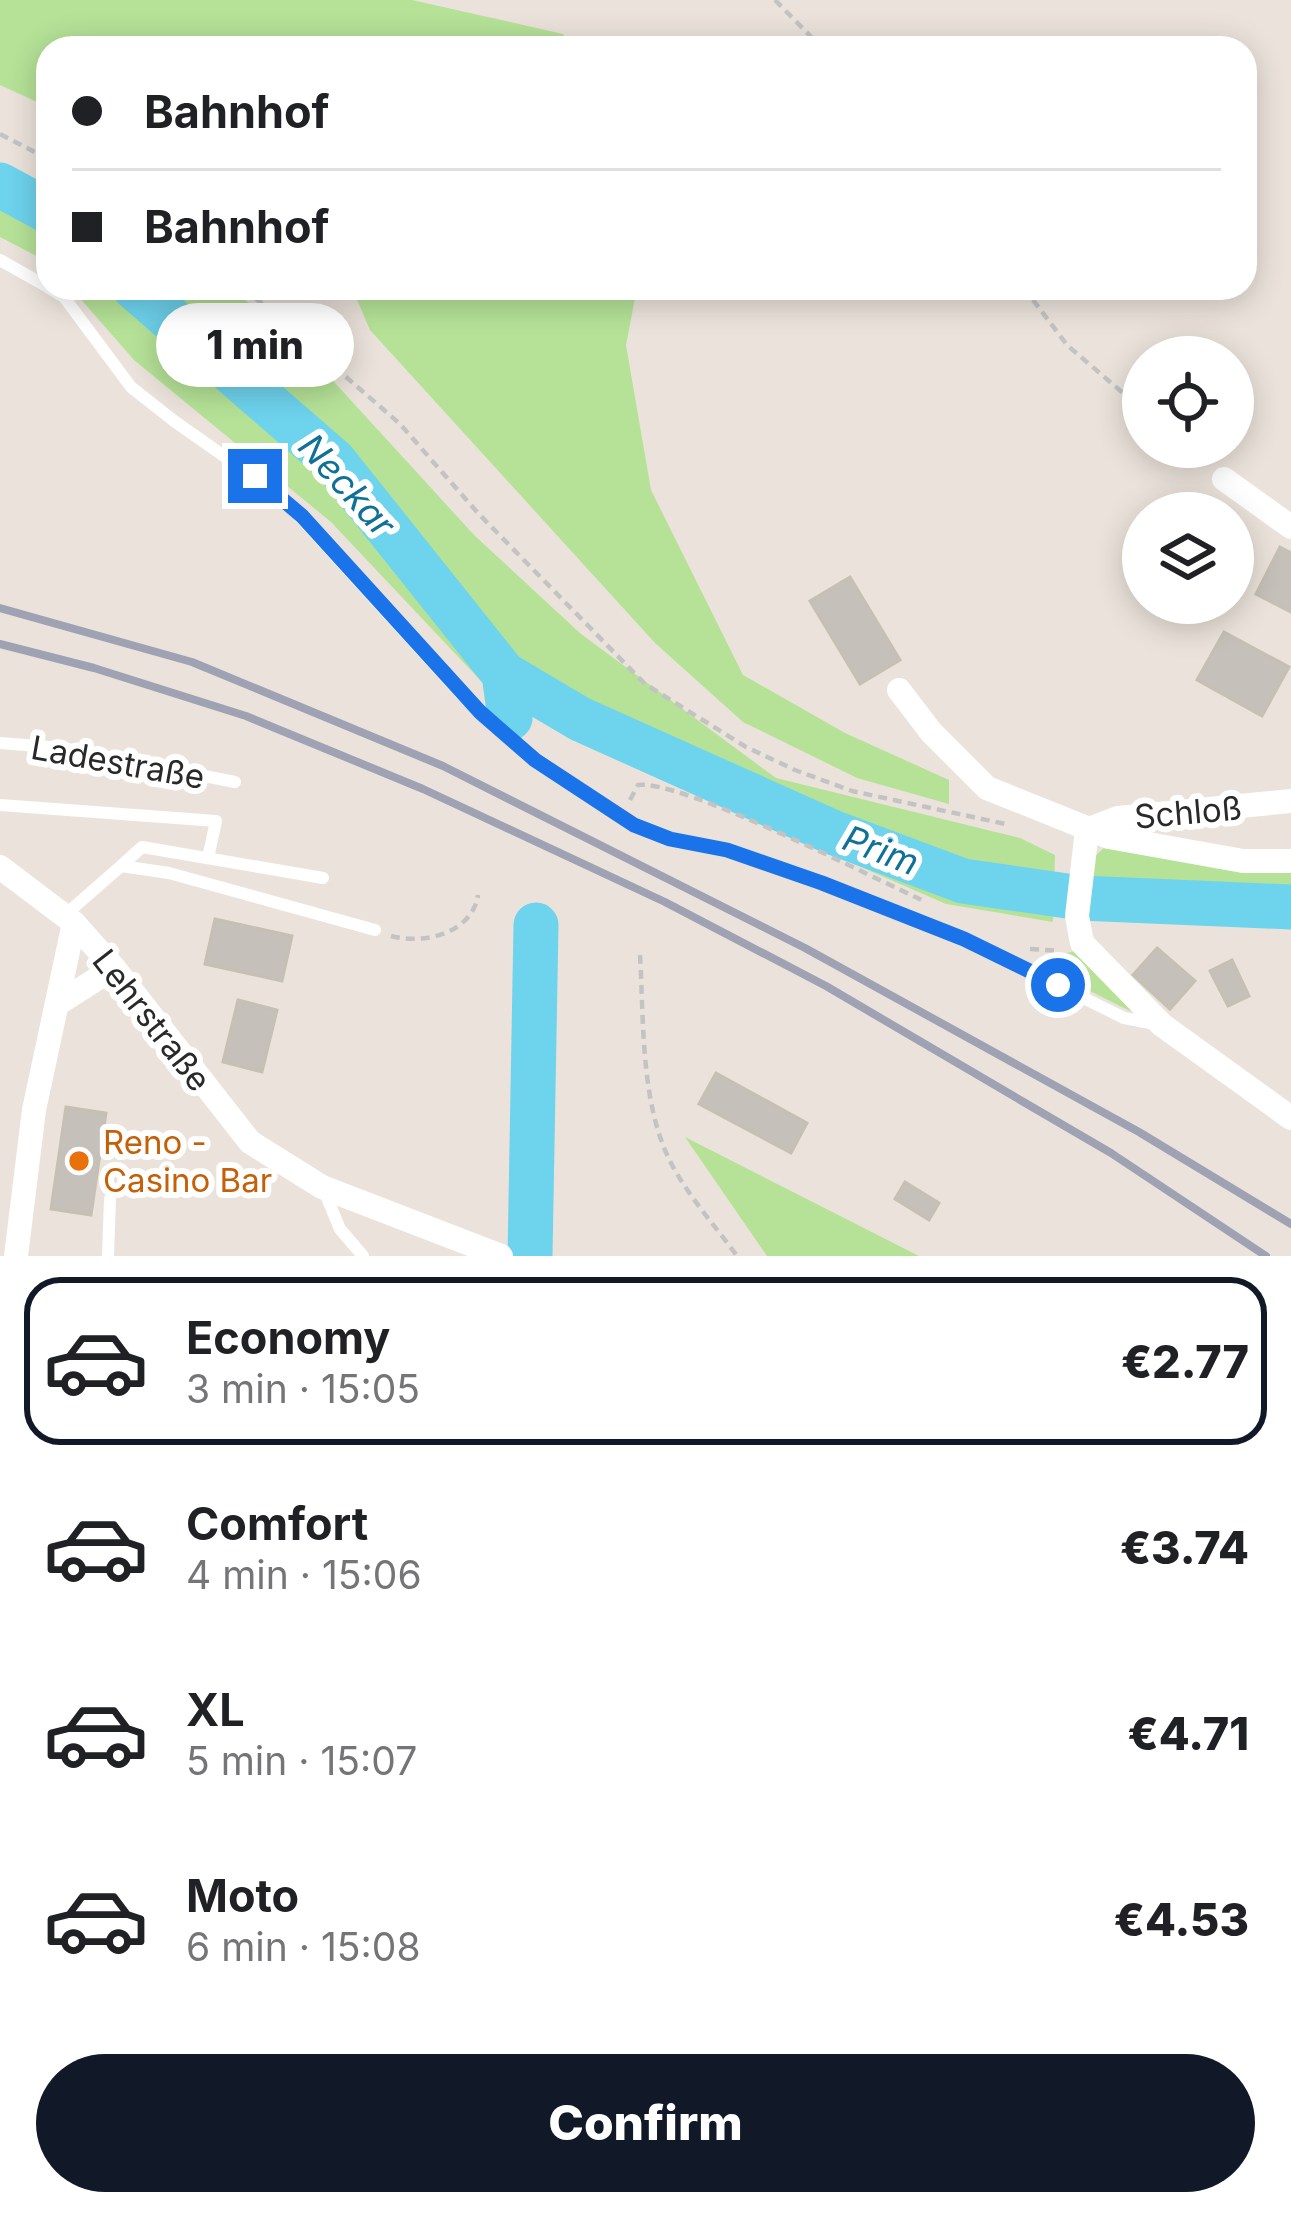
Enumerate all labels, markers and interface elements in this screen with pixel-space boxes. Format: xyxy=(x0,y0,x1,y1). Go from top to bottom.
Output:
text: Bahnhof xyxy=(144,84,329,139)
text: Bahnhof xyxy=(144,199,329,254)
callout: 1 min xyxy=(156,302,354,386)
text: 1 min xyxy=(206,321,304,368)
map controls xyxy=(1122,336,1254,624)
button: locate xyxy=(1122,336,1254,468)
water label: Neckar xyxy=(289,425,405,547)
route end xyxy=(228,449,282,503)
button: layers xyxy=(1122,492,1254,624)
street label: Ladestraße xyxy=(28,727,208,797)
street label: Schloß xyxy=(1133,787,1243,837)
water label: Prim xyxy=(837,816,925,884)
street label: Lehrstraße xyxy=(84,941,220,1099)
route start xyxy=(1031,958,1085,1012)
place label: Reno - Casino Bar xyxy=(103,1122,272,1200)
marker: Reno - Casino Bar xyxy=(66,1148,92,1174)
icon: car xyxy=(42,1307,150,1415)
text: Economy xyxy=(186,1310,390,1365)
text: €2.77 xyxy=(1121,1334,1249,1389)
text: 3 min · 15:05 xyxy=(186,1365,420,1412)
icon: car xyxy=(42,1493,150,1601)
text: Comfort xyxy=(186,1496,368,1551)
text: €3.74 xyxy=(1120,1520,1249,1575)
text: 4 min · 15:06 xyxy=(186,1551,422,1598)
icon: car xyxy=(42,1679,150,1787)
text: XL xyxy=(186,1682,245,1737)
text: €4.71 xyxy=(1128,1706,1249,1761)
text: 5 min · 15:07 xyxy=(186,1737,417,1784)
icon: car xyxy=(42,1865,150,1973)
text: Moto xyxy=(186,1868,299,1923)
text: €4.53 xyxy=(1114,1892,1249,1947)
text: 6 min · 15:08 xyxy=(186,1923,421,1970)
button: Confirm xyxy=(36,2054,1255,2192)

